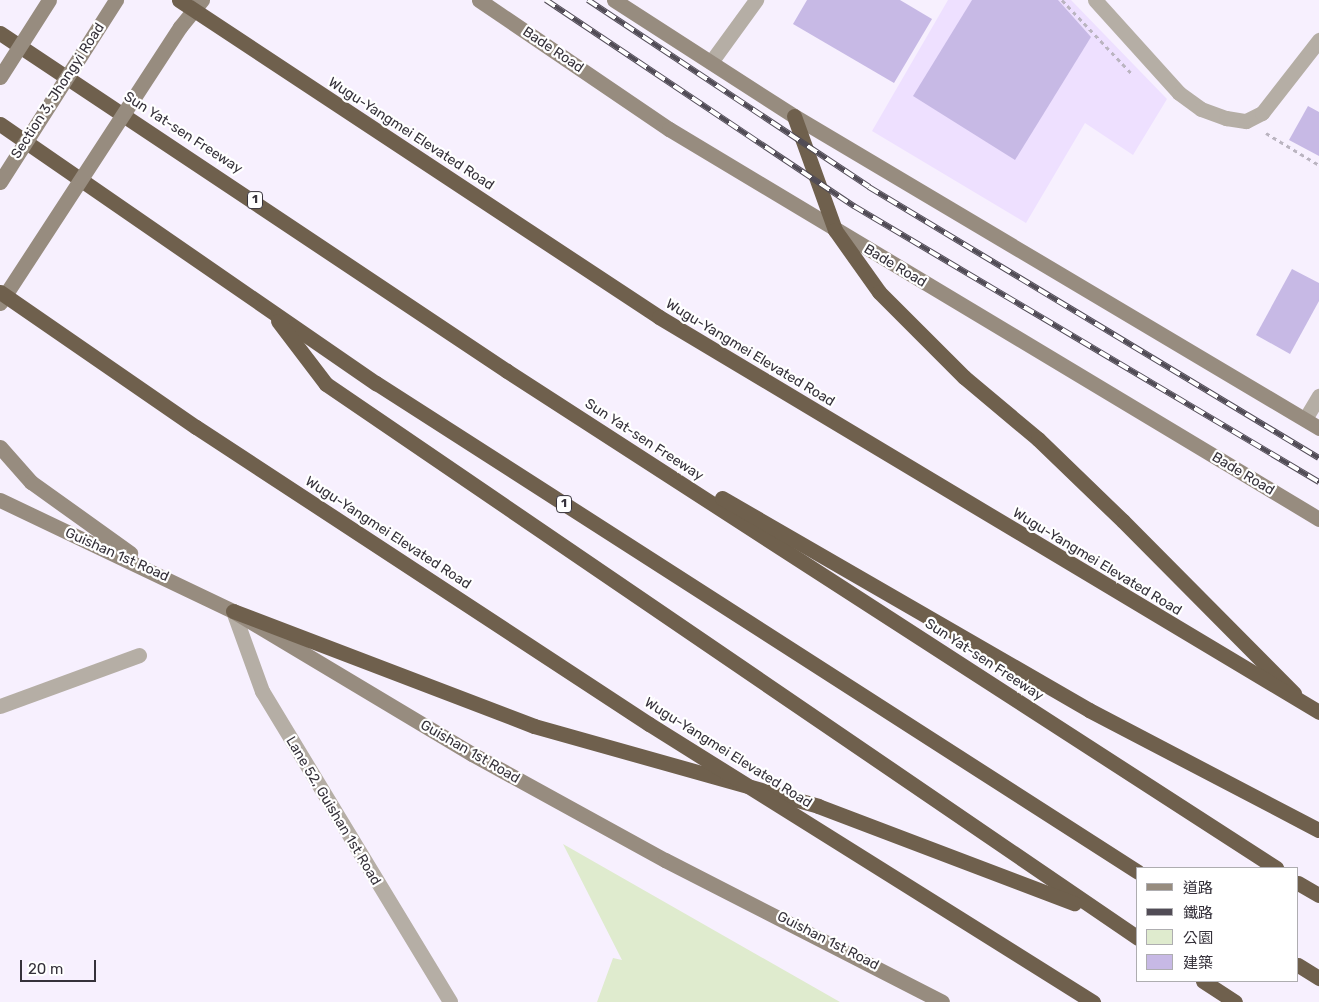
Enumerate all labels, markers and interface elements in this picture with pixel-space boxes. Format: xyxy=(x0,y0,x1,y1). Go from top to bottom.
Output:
street label: Section 3, Jhongyi Road xyxy=(8,20,108,162)
street label: Bade Road xyxy=(519,24,587,76)
street label: Wugu-Yangmei Elevated Road xyxy=(325,74,497,194)
street label: Sun Yat-sen Freeway xyxy=(120,88,246,178)
road number: 1 xyxy=(246,190,264,210)
street label: Bade Road xyxy=(861,241,929,291)
street label: Wugu-Yangmei Elevated Road xyxy=(662,296,838,410)
street label: Sun Yat-sen Freeway xyxy=(581,395,707,485)
street label: Bade Road xyxy=(1209,449,1277,499)
street label: Wugu-Yangmei Elevated Road xyxy=(302,473,474,593)
road number: 1 xyxy=(555,494,573,514)
street label: Wugu-Yangmei Elevated Road xyxy=(1009,505,1185,619)
street label: Guishan 1st Road xyxy=(62,525,172,585)
street label: Sun Yat-sen Freeway xyxy=(921,615,1047,705)
street label: Wugu-Yangmei Elevated Road xyxy=(641,694,815,812)
street label: Guishan 1st Road xyxy=(417,717,523,787)
street label: Lane 52, Guishan 1st Road xyxy=(282,734,384,888)
legend xyxy=(1136,867,1299,982)
text: 道路 xyxy=(1183,879,1213,897)
text: 鐵路 xyxy=(1183,904,1213,922)
street label: Guishan 1st Road xyxy=(774,908,882,974)
text: 公園 xyxy=(1183,929,1213,947)
scale bar xyxy=(22,950,99,982)
text: 建築 xyxy=(1183,954,1213,972)
text: 20 m xyxy=(28,960,63,978)

